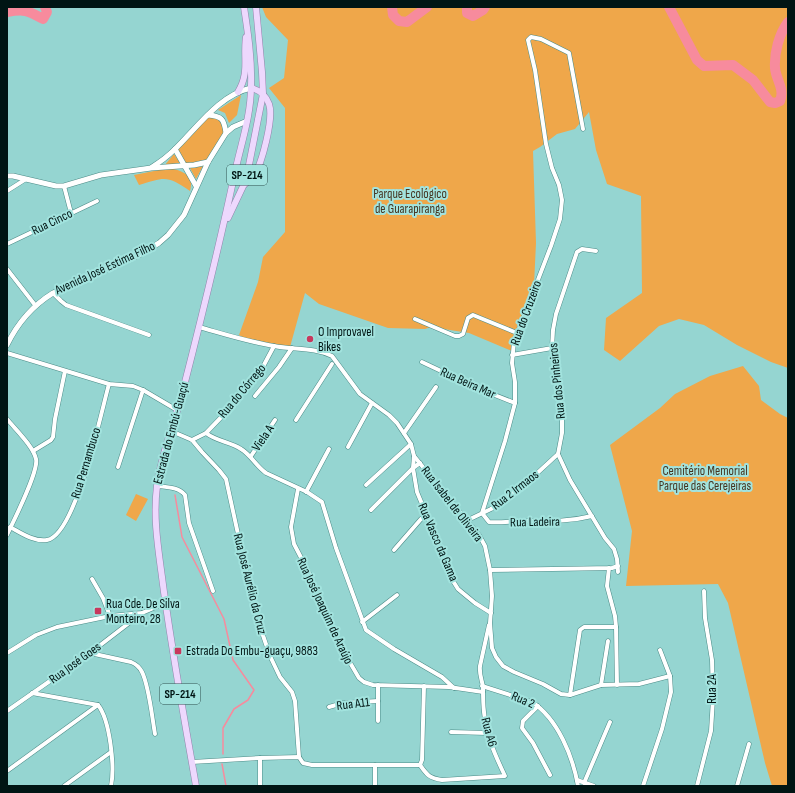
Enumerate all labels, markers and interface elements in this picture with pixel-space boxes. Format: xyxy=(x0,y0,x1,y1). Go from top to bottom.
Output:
road number: SP-214 xyxy=(227,165,267,185)
park label: Parque Ecológico de Guarapiranga xyxy=(373,186,447,217)
street label: Rua Cinco xyxy=(29,205,75,239)
street label: Avenida José Estima Filho xyxy=(51,238,158,299)
street label: Rua do Cruzeiro xyxy=(507,278,545,348)
place label: O Improvavel Bikes xyxy=(318,324,374,355)
marker: O Improvavel Bikes xyxy=(305,334,315,344)
street label: Rua dos Pinheiros xyxy=(545,342,569,420)
street label: Rua do Córrego xyxy=(215,361,269,421)
street label: Rua Beira Mar xyxy=(438,364,498,402)
street label: Estrada do Embú-Guaçú xyxy=(150,380,192,486)
street label: Viela A xyxy=(248,421,278,454)
street label: Rua Pernambuco xyxy=(68,426,104,500)
street label: Rua Isabel de Oliveira xyxy=(418,463,486,545)
park label: Cemitério Memorial Parque das Cerejeiras xyxy=(659,463,752,494)
street label: Rua 2 Irmaos xyxy=(488,466,542,513)
street label: Rua Vasco da Gama xyxy=(414,500,462,584)
street label: Rua Ladeira xyxy=(510,514,560,530)
street label: Rua José Aurélio da Cruz xyxy=(230,532,270,636)
street label: Rua José Joaquim de Araújo xyxy=(293,555,357,667)
place label: Rua Cde. De Silva Monteiro, 28 xyxy=(106,596,180,627)
marker: Rua Cde. De Silva Monteiro, 28 xyxy=(93,606,103,616)
street label: Rua José Goes xyxy=(46,639,104,687)
place label: Estrada Do Embu-guaçu, 9883 xyxy=(186,643,318,659)
marker: Estrada Do Embu-guaçu, 9883 xyxy=(173,646,183,656)
street label: Rua 2A xyxy=(704,674,720,704)
road number: SP-214 xyxy=(160,684,200,704)
street label: Rua 2 xyxy=(509,688,537,712)
street label: Rua A11 xyxy=(336,694,371,714)
street label: Rua A6 xyxy=(477,716,501,749)

